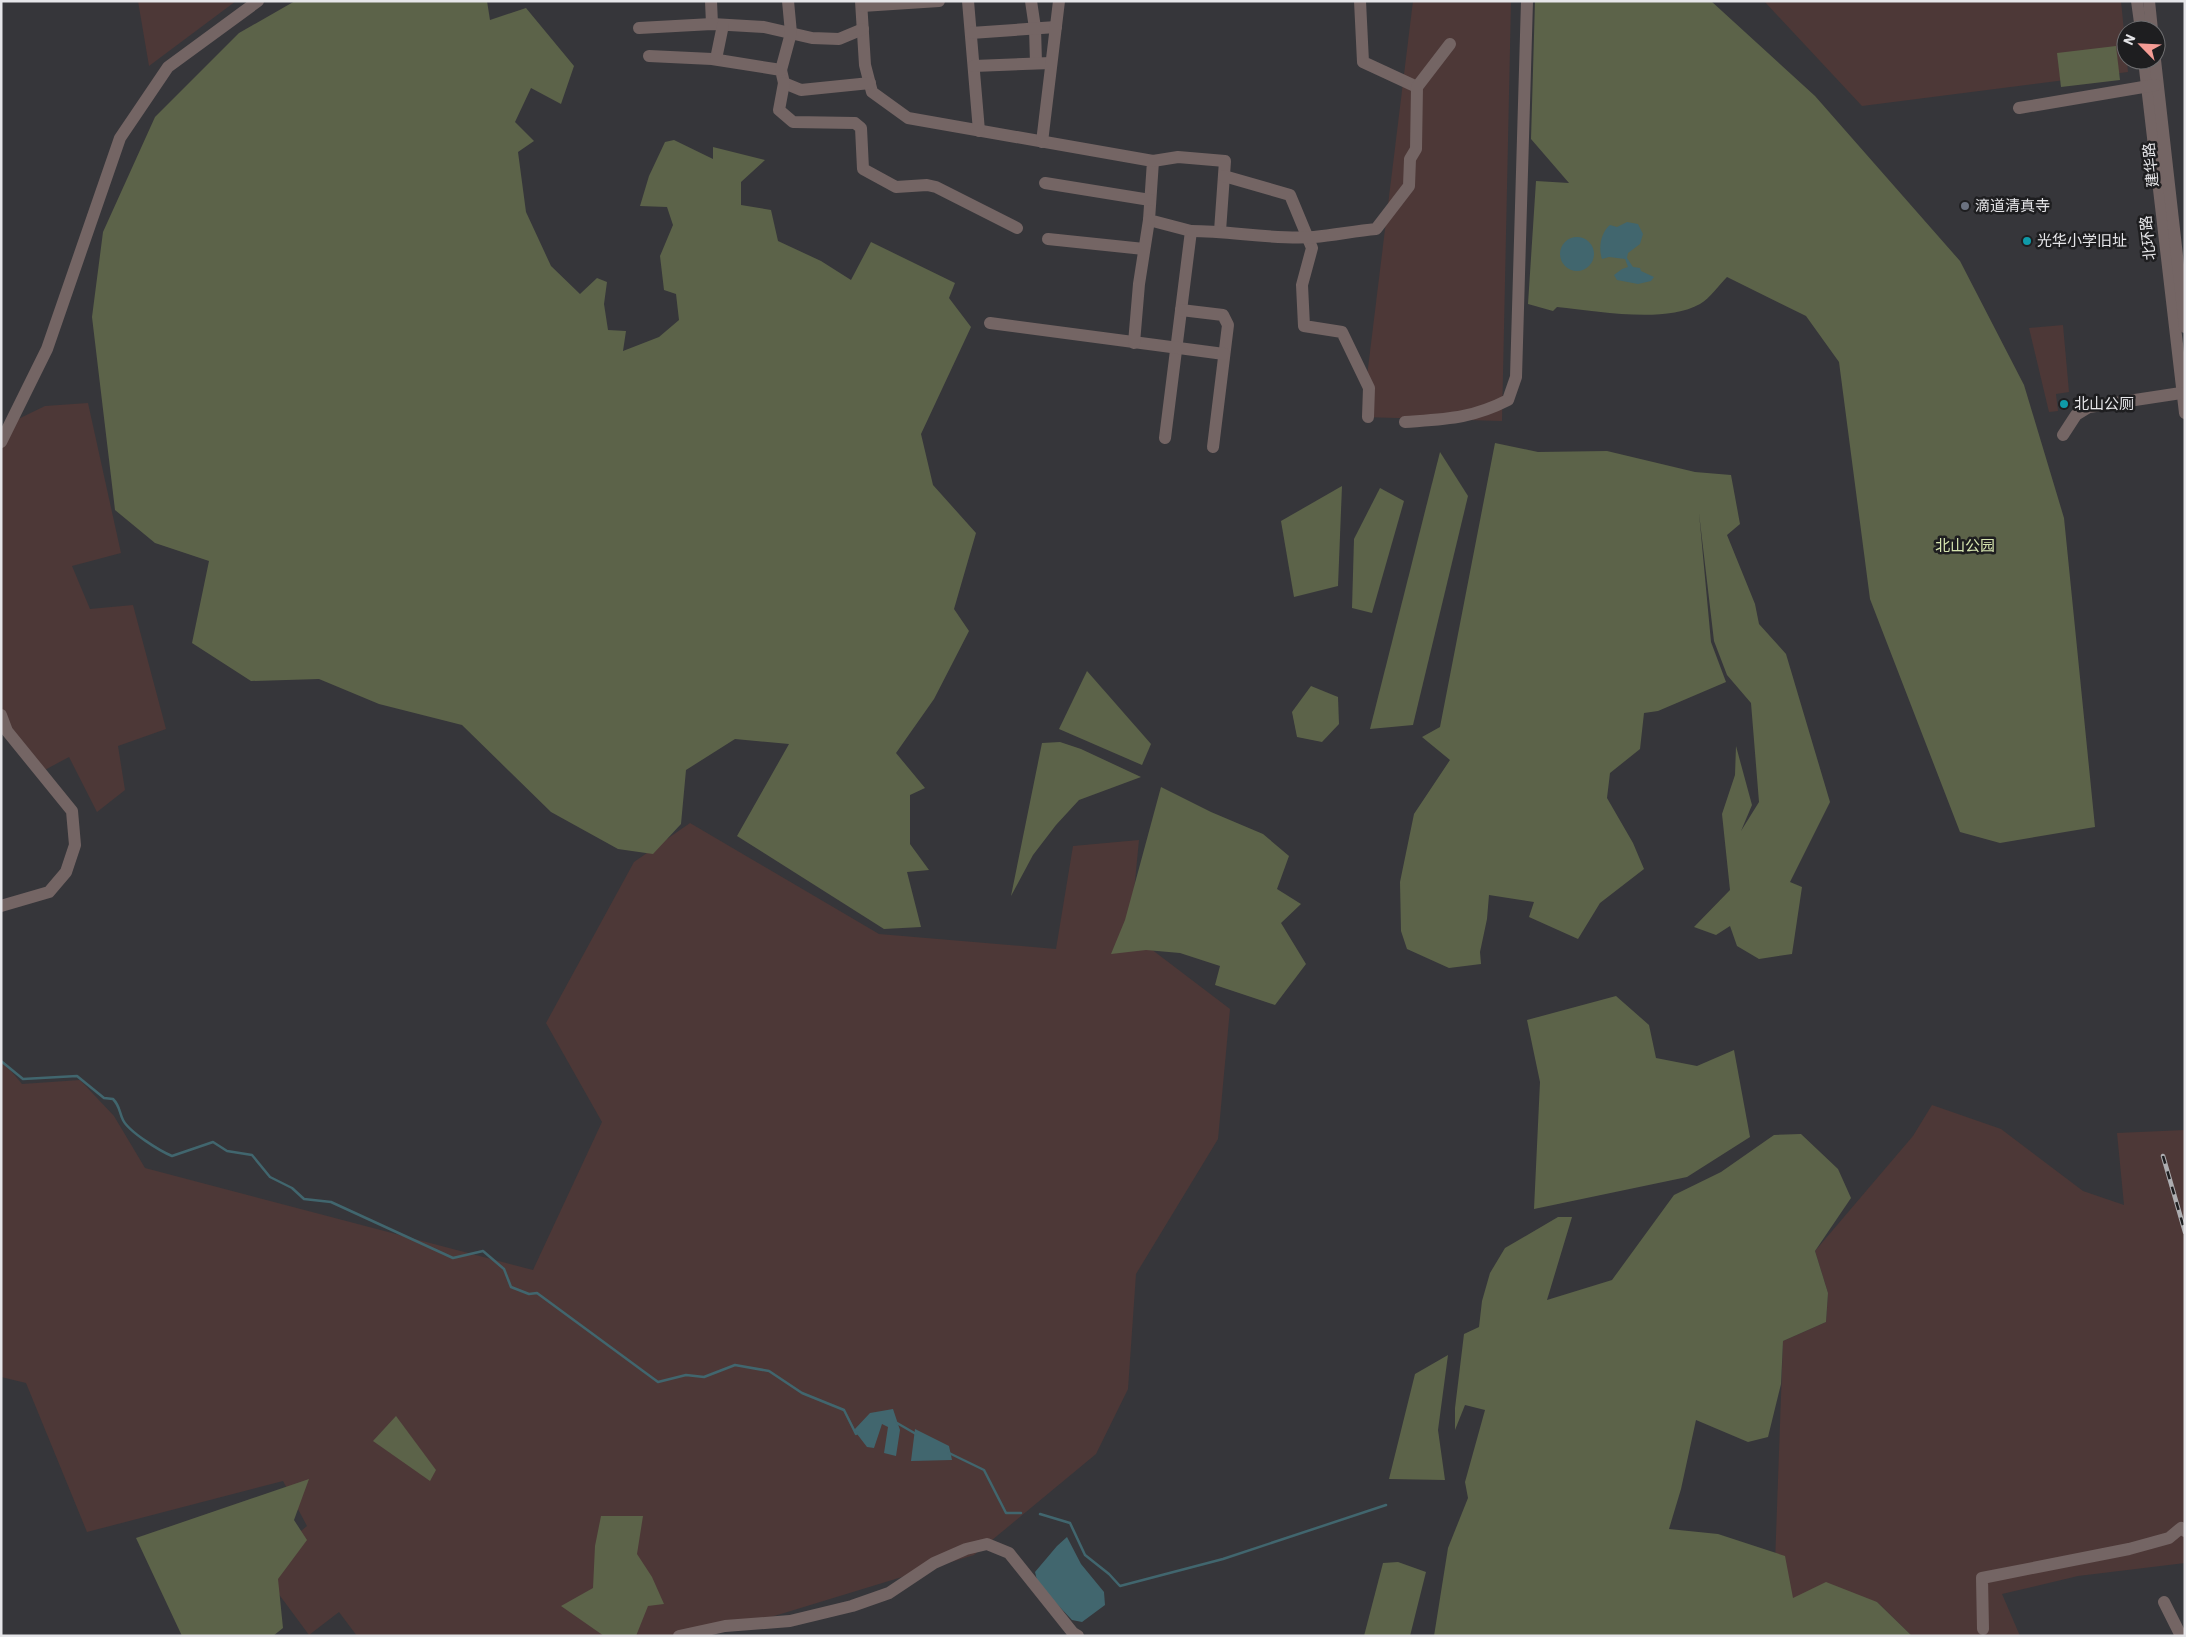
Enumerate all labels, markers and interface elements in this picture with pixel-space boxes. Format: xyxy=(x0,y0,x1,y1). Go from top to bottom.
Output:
north arrow xyxy=(2116,20,2166,70)
text: N xyxy=(2119,31,2139,48)
street label: 建华路 xyxy=(2139,142,2162,188)
place label: 滴道清真寺 xyxy=(1975,196,2050,215)
marker: 滴道清真寺 xyxy=(1959,200,1971,212)
street label: 北环路 xyxy=(2136,215,2159,261)
place label: 光华小学旧址 xyxy=(2037,231,2127,250)
marker: 光华小学旧址 xyxy=(2021,235,2033,247)
place label: 北山公厕 xyxy=(2074,394,2134,413)
marker: 北山公厕 xyxy=(2058,398,2070,410)
park label: 北山公园 xyxy=(1935,536,1995,555)

